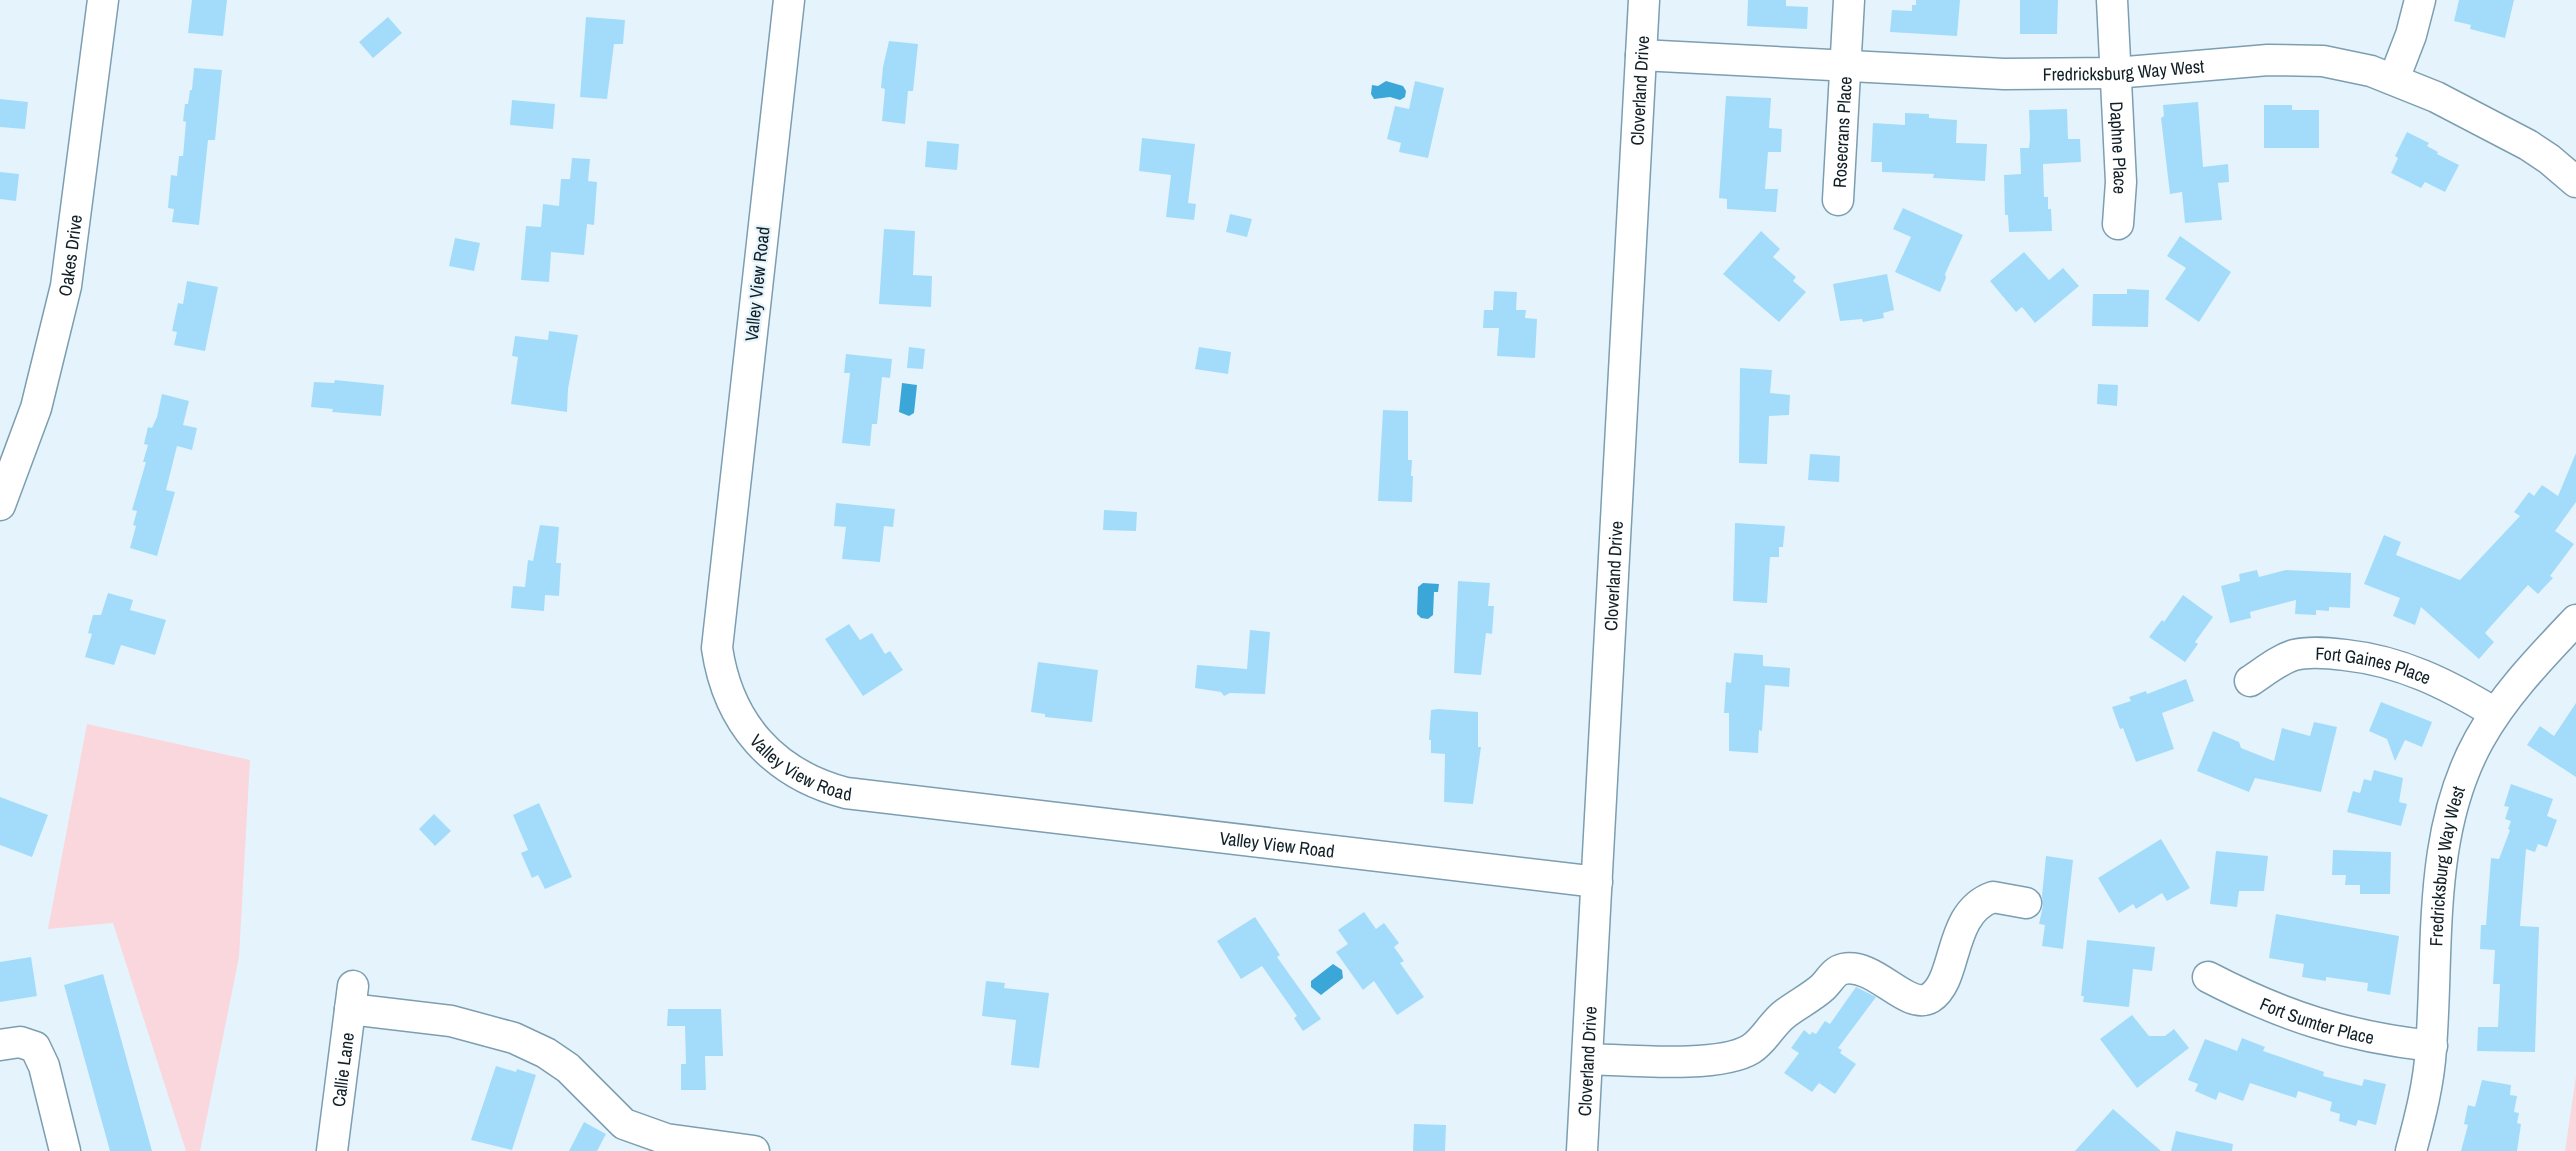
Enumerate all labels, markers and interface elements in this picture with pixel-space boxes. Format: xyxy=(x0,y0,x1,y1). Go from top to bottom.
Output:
street label: Cloverland Drive xyxy=(1624,35,1655,146)
street label: Fredricksburg Way West xyxy=(2042,53,2205,86)
street label: Rosecrans Place xyxy=(1826,76,1857,189)
street label: Daphne Place xyxy=(2105,101,2134,195)
street label: Oakes Drive xyxy=(51,213,88,299)
street label: Valley View Road xyxy=(739,225,775,343)
street label: Cloverland Drive xyxy=(1598,520,1628,631)
street label: Fort Gaines Place xyxy=(2315,640,2435,690)
street label: Valley View Road xyxy=(745,729,853,806)
street label: Fredricksburg Way West xyxy=(2423,783,2470,947)
street label: Valley View Road xyxy=(1218,825,1336,863)
street label: Fort Sumter Place xyxy=(2256,991,2376,1050)
street label: Cloverland Drive xyxy=(1571,1006,1602,1117)
street label: Callie Lane xyxy=(325,1031,359,1108)

